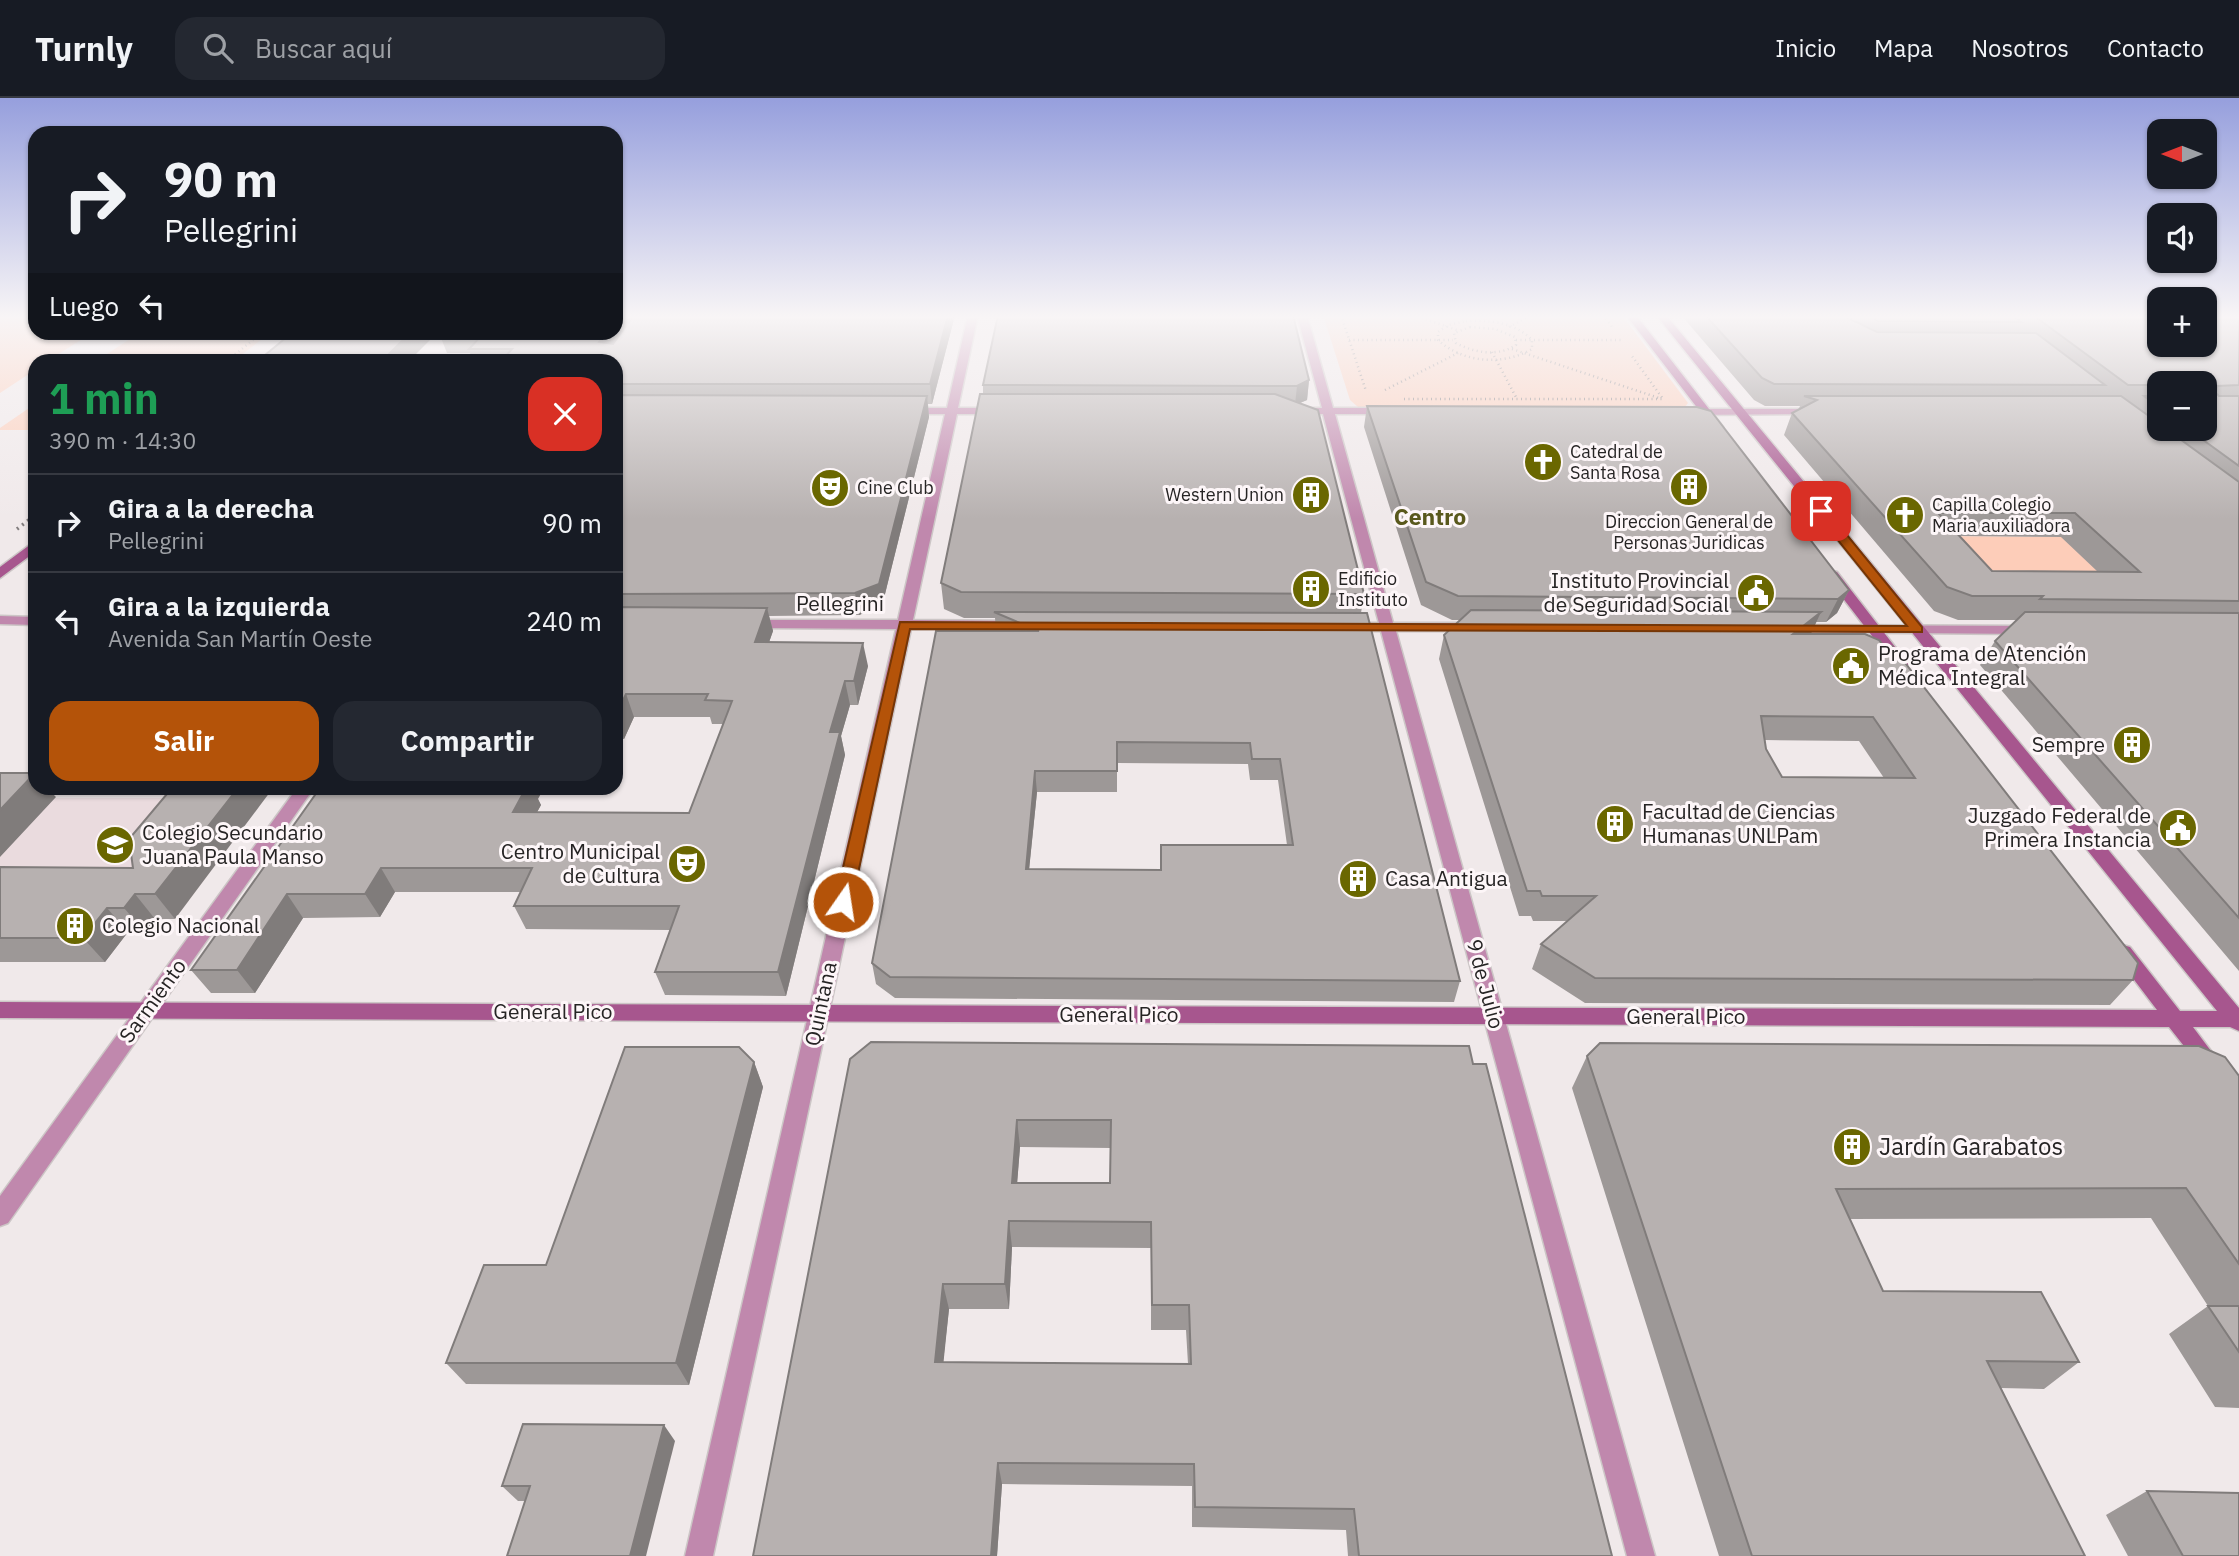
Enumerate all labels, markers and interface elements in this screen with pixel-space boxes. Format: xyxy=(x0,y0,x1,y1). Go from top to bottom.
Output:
search box xyxy=(175,17,665,80)
text: Turnly xyxy=(35,27,133,70)
icon: search xyxy=(199,29,237,67)
text: Buscar aquí xyxy=(255,31,392,65)
text: Inicio xyxy=(1775,32,1836,64)
text: Mapa xyxy=(1874,32,1933,64)
text: Nosotros xyxy=(1971,32,2069,64)
text: Contacto xyxy=(2107,32,2204,64)
north arrow xyxy=(2147,119,2217,189)
map controls xyxy=(2147,119,2217,441)
text: 90 m xyxy=(164,147,278,210)
icon: right xyxy=(49,154,140,245)
button: sound xyxy=(2147,203,2217,273)
text: Pellegrini xyxy=(164,209,298,251)
icon: left xyxy=(133,287,171,325)
button: + xyxy=(2147,287,2217,357)
text: Luego xyxy=(49,289,119,323)
text: 1 min xyxy=(49,371,159,426)
button: − xyxy=(2147,371,2217,441)
button: close xyxy=(528,377,602,451)
text: 390 m · 14:30 xyxy=(49,425,196,455)
place label: Catedral de Santa Rosa xyxy=(1570,440,1663,484)
church icon: Catedral de Santa Rosa xyxy=(1522,441,1564,483)
building icon: Direccion General de Personas Juridicas xyxy=(1668,466,1710,508)
theatre icon: Cine Club xyxy=(809,467,851,509)
building icon: Western Union xyxy=(1290,474,1332,516)
place label: Cine Club xyxy=(857,476,934,499)
pin xyxy=(1791,481,1851,541)
place label: Western Union xyxy=(1165,483,1284,506)
text: Gira a la derecha xyxy=(108,491,314,525)
icon: arrive xyxy=(1802,492,1840,530)
place label: Capilla Colegio Maria auxiliadora xyxy=(1932,493,2071,537)
church icon: Capilla Colegio Maria auxiliadora xyxy=(1884,494,1926,536)
district label: Centro xyxy=(1394,501,1466,531)
icon: right xyxy=(49,504,87,542)
text: 90 m xyxy=(542,506,602,540)
place label: Direccion General de Personas Juridicas xyxy=(1605,510,1773,554)
text: Pellegrini xyxy=(108,525,204,555)
place label: Instituto Provincial de Seguridad Social xyxy=(1543,566,1729,618)
place label: Edificio Instituto xyxy=(1338,567,1408,611)
building icon: Edificio Instituto xyxy=(1290,568,1332,610)
public building icon: Instituto Provincial de Seguridad Social xyxy=(1735,572,1777,614)
text: Gira a la izquierda xyxy=(108,589,330,623)
street label: Pellegrini xyxy=(796,589,884,617)
icon: left xyxy=(49,602,87,640)
text: 240 m xyxy=(526,604,602,638)
text: Avenida San Martín Oeste xyxy=(108,623,372,653)
place label: Programa de Atención Médica Integral xyxy=(1878,639,2087,691)
public building icon: Programa de Atención Médica Integral xyxy=(1830,645,1872,687)
button: Salir xyxy=(49,701,319,781)
button: Compartir xyxy=(333,701,602,781)
building icon: Sempre xyxy=(2111,724,2153,766)
place label: Sempre xyxy=(2032,730,2105,758)
place label: Facultad de Ciencias Humanas UNLPam xyxy=(1642,797,1836,849)
place label: Juzgado Federal de Primera Instancia xyxy=(1968,801,2151,853)
building icon: Facultad de Ciencias Humanas UNLPam xyxy=(1594,803,1636,845)
public building icon: Juzgado Federal de Primera Instancia xyxy=(2157,807,2199,849)
place label: Colegio Secundario Juana Paula Manso xyxy=(142,818,324,870)
school or university icon: Colegio Secundario Juana Paula Manso xyxy=(94,824,136,866)
place label: Centro Municipal de Cultura xyxy=(501,837,660,889)
theatre icon: Centro Municipal de Cultura xyxy=(666,843,708,885)
building icon: Casa Antigua xyxy=(1337,858,1379,900)
place label: Casa Antigua xyxy=(1385,864,1508,892)
position arrow xyxy=(806,865,880,939)
building icon: Colegio Nacional xyxy=(54,905,96,947)
place label: Colegio Nacional xyxy=(102,911,260,939)
street label: 9 de Julio xyxy=(1461,936,1511,1032)
street label: Sarmiento xyxy=(112,953,192,1048)
street label: Quintana xyxy=(797,959,843,1049)
street label: General Pico xyxy=(493,997,613,1025)
street label: General Pico xyxy=(1059,1000,1179,1028)
street label: General Pico xyxy=(1626,1002,1746,1030)
building icon: Jardín Garabatos xyxy=(1831,1126,1873,1168)
place label: Jardín Garabatos xyxy=(1879,1130,2063,1162)

